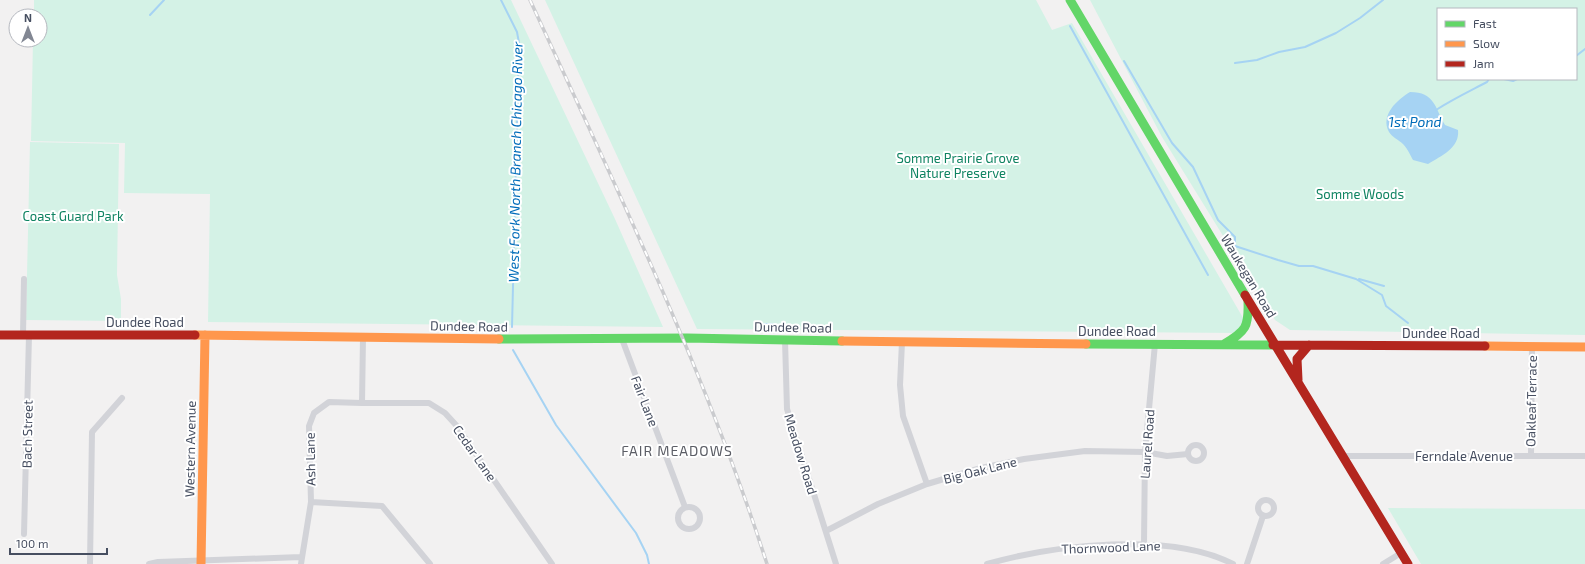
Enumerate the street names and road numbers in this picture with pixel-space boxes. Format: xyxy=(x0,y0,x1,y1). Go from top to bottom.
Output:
street label: Waukegan Road xyxy=(1218,231,1280,321)
street label: Dundee Road xyxy=(106,314,184,330)
street label: Dundee Road xyxy=(430,317,508,335)
street label: Dundee Road xyxy=(754,318,832,336)
street label: Dundee Road xyxy=(1078,323,1156,339)
street label: Dundee Road xyxy=(1402,325,1480,341)
street label: Oakleaf Terrace xyxy=(1522,355,1540,447)
street label: Fair Lane xyxy=(628,373,662,429)
street label: Bach Street xyxy=(18,400,36,468)
street label: Western Avenue xyxy=(181,401,199,497)
street label: Laurel Road xyxy=(1137,409,1157,479)
street label: Meadow Road xyxy=(781,412,821,496)
street label: Cedar Lane xyxy=(450,422,500,484)
street label: Ash Lane xyxy=(302,432,318,486)
street label: Ferndale Avenue xyxy=(1415,448,1513,464)
street label: Big Oak Lane xyxy=(942,453,1018,487)
street label: Thornwood Lane xyxy=(1061,537,1161,557)

